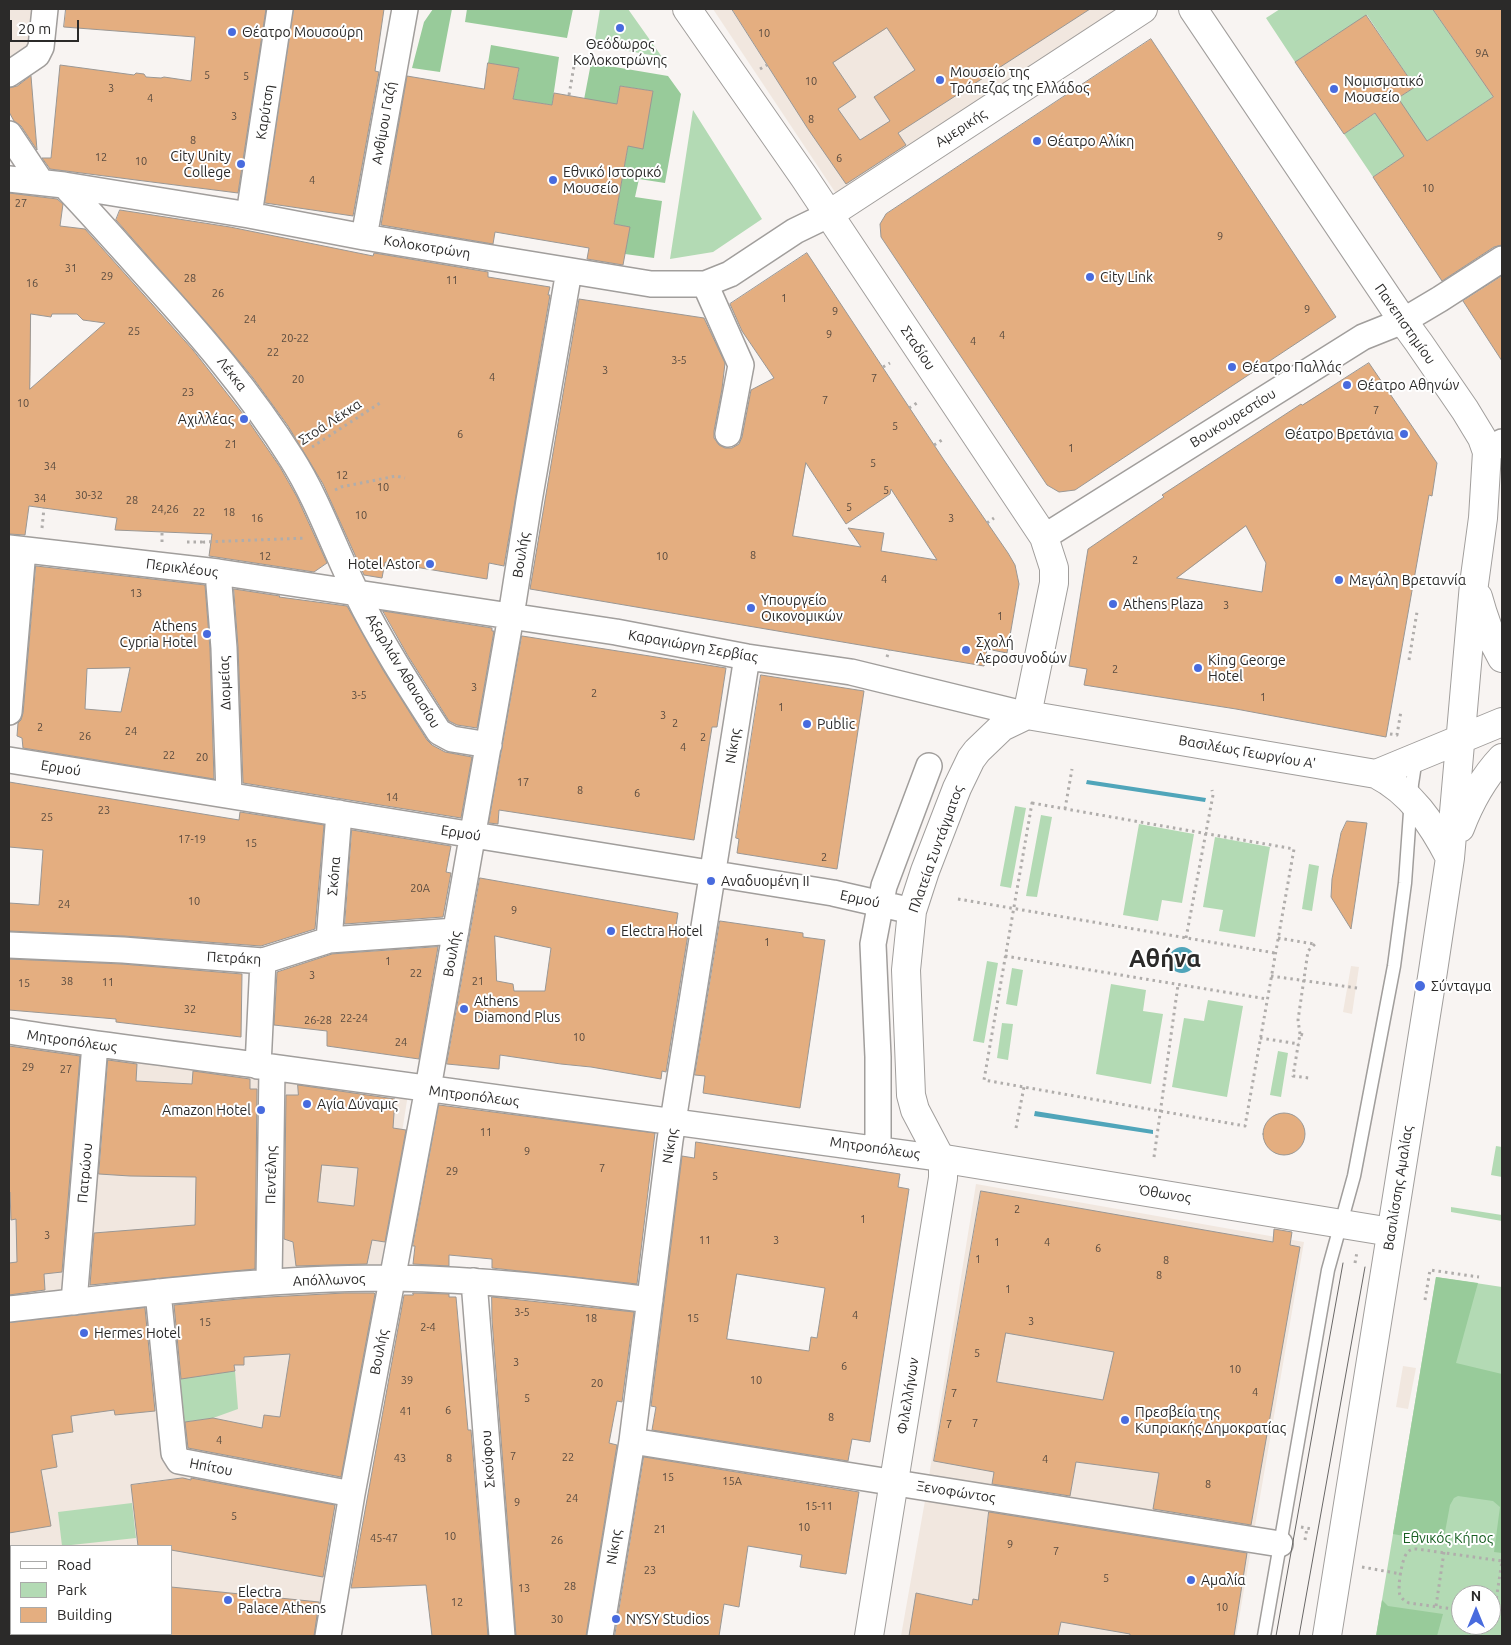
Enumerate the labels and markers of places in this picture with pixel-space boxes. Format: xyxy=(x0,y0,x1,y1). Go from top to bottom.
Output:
marker: Θεόδωρος Κολοκοτρώνης xyxy=(614,22,626,34)
place label: Θέατρο Μουσούρη xyxy=(242,24,363,40)
marker: Θέατρο Μουσούρη xyxy=(226,26,238,38)
place label: Θεόδωρος Κολοκοτρώνης xyxy=(573,36,667,68)
place label: Μουσείο της Τράπεζας της Ελλάδος xyxy=(950,64,1089,96)
place label: Νομισματικό Μουσείο xyxy=(1344,73,1424,105)
marker: Μουσείο της Τράπεζας της Ελλάδος xyxy=(934,74,946,86)
marker: Νομισματικό Μουσείο xyxy=(1328,83,1340,95)
place label: Θέατρο Αλίκη xyxy=(1047,133,1134,149)
marker: Θέατρο Αλίκη xyxy=(1031,135,1043,147)
place label: City Unity College xyxy=(170,148,231,180)
marker: City Unity College xyxy=(235,158,247,170)
place label: Εθνικό Ιστορικό Μουσείο xyxy=(563,164,662,196)
marker: Εθνικό Ιστορικό Μουσείο xyxy=(547,174,559,186)
place label: City Link xyxy=(1100,269,1153,285)
marker: City Link xyxy=(1084,271,1096,283)
place label: Θέατρο Παλλάς xyxy=(1242,359,1341,375)
marker: Θέατρο Παλλάς xyxy=(1226,361,1238,373)
place label: Θέατρο Αθηνών xyxy=(1357,377,1459,393)
marker: Θέατρο Αθηνών xyxy=(1341,379,1353,391)
place label: Αχιλλέας xyxy=(178,411,234,427)
marker: Αχιλλέας xyxy=(238,413,250,425)
place label: Θέατρο Βρετάνια xyxy=(1285,426,1394,442)
marker: Θέατρο Βρετάνια xyxy=(1398,428,1410,440)
place label: Hotel Astor xyxy=(348,556,420,572)
marker: Hotel Astor xyxy=(424,558,436,570)
place label: Μεγάλη Βρεταννία xyxy=(1349,572,1466,588)
marker: Μεγάλη Βρεταννία xyxy=(1333,574,1345,586)
place label: Υπουργείο Οικονομικών xyxy=(761,592,843,624)
place label: Athens Plaza xyxy=(1123,596,1203,612)
marker: Athens Plaza xyxy=(1107,598,1119,610)
marker: Υπουργείο Οικονομικών xyxy=(745,602,757,614)
place label: Athens Cypria Hotel xyxy=(120,618,197,650)
marker: Athens Cypria Hotel xyxy=(201,628,213,640)
place label: Σχολή Αεροσυνοδών xyxy=(976,634,1067,666)
marker: Σχολή Αεροσυνοδών xyxy=(960,644,972,656)
place label: King George Hotel xyxy=(1208,652,1286,684)
marker: King George Hotel xyxy=(1192,662,1204,674)
place label: Public xyxy=(817,716,855,732)
marker: Public xyxy=(801,718,813,730)
place label: Αναδυομένη ΙΙ xyxy=(721,873,810,889)
marker: Αναδυομένη ΙΙ xyxy=(705,875,717,887)
place label: Electra Hotel xyxy=(621,923,703,939)
marker: Electra Hotel xyxy=(605,925,617,937)
place label: Σύνταγμα xyxy=(1431,978,1492,994)
marker: Σύνταγμα xyxy=(1413,979,1427,993)
place label: Athens Diamond Plus xyxy=(474,993,560,1026)
marker: Athens Diamond Plus xyxy=(458,1003,470,1015)
place label: Αγία Δύναμις xyxy=(317,1096,398,1112)
marker: Αγία Δύναμις xyxy=(301,1098,313,1110)
place label: Amazon Hotel xyxy=(162,1102,251,1118)
marker: Amazon Hotel xyxy=(255,1104,267,1116)
place label: Hermes Hotel xyxy=(94,1325,181,1341)
marker: Hermes Hotel xyxy=(78,1327,90,1339)
place label: Πρεσβεία της Κυπριακής Δημοκρατίας xyxy=(1135,1404,1286,1436)
marker: Πρεσβεία της Κυπριακής Δημοκρατίας xyxy=(1119,1414,1131,1426)
place label: Αμαλία xyxy=(1201,1572,1246,1588)
marker: Αμαλία xyxy=(1185,1574,1197,1586)
place label: Electra Palace Athens xyxy=(238,1584,326,1616)
marker: Electra Palace Athens xyxy=(222,1594,234,1606)
place label: NYSY Studios xyxy=(626,1611,709,1627)
marker: NYSY Studios xyxy=(610,1613,622,1625)

